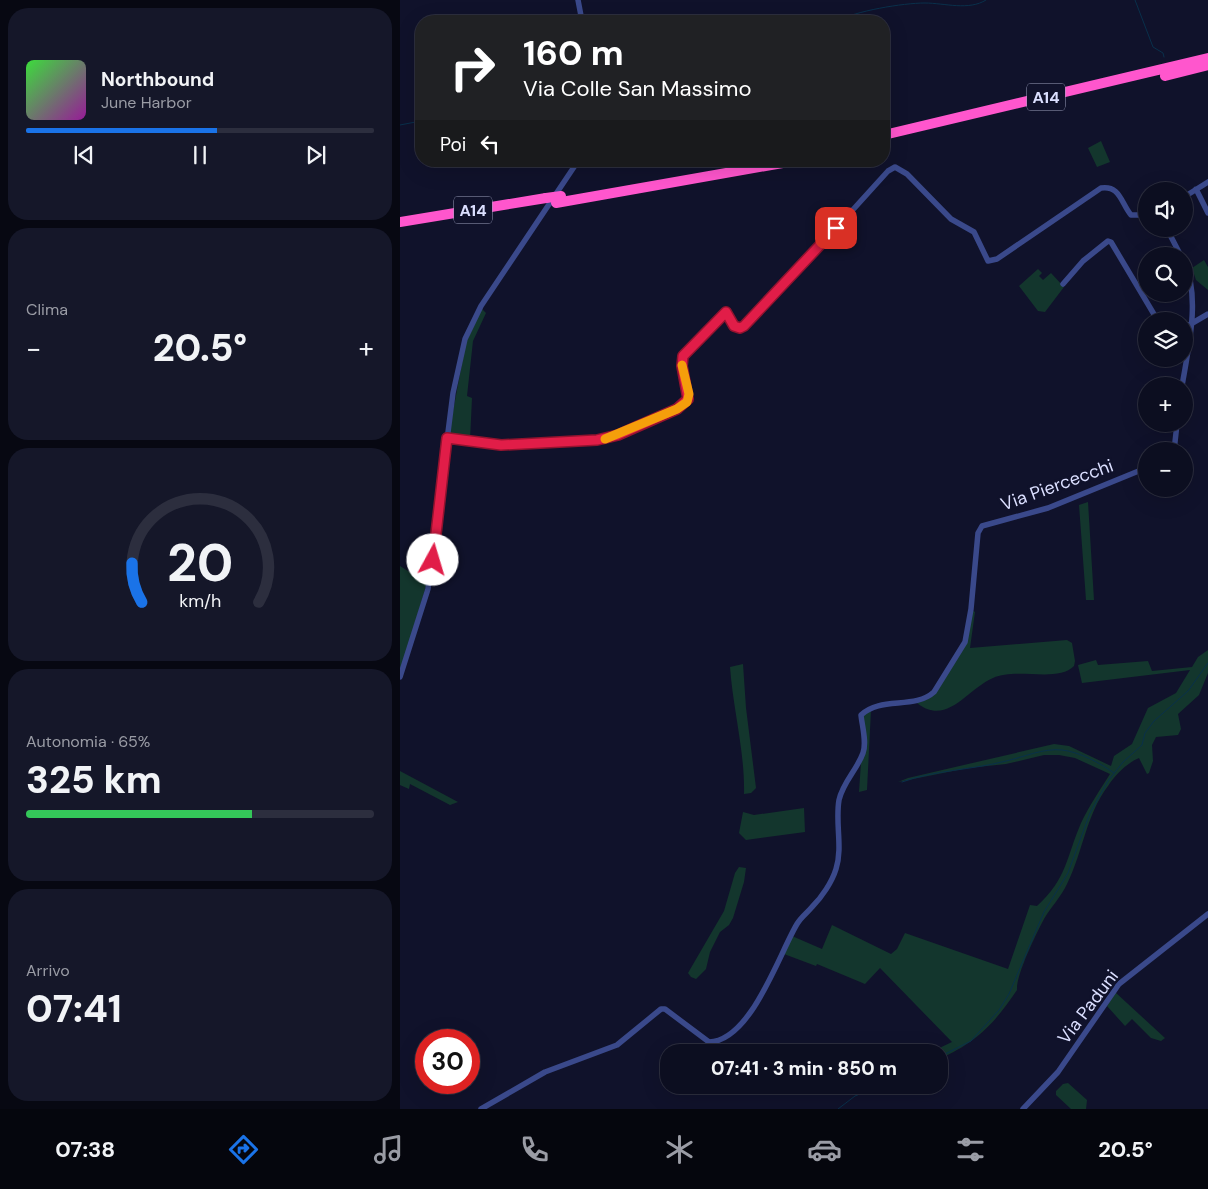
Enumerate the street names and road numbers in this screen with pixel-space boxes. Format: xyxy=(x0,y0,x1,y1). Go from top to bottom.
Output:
road number: A14 xyxy=(1027,84,1065,110)
road number: A14 xyxy=(454,196,492,224)
street label: Via Piercecchi xyxy=(997,454,1117,516)
street label: Via Paduni xyxy=(1052,965,1124,1049)

